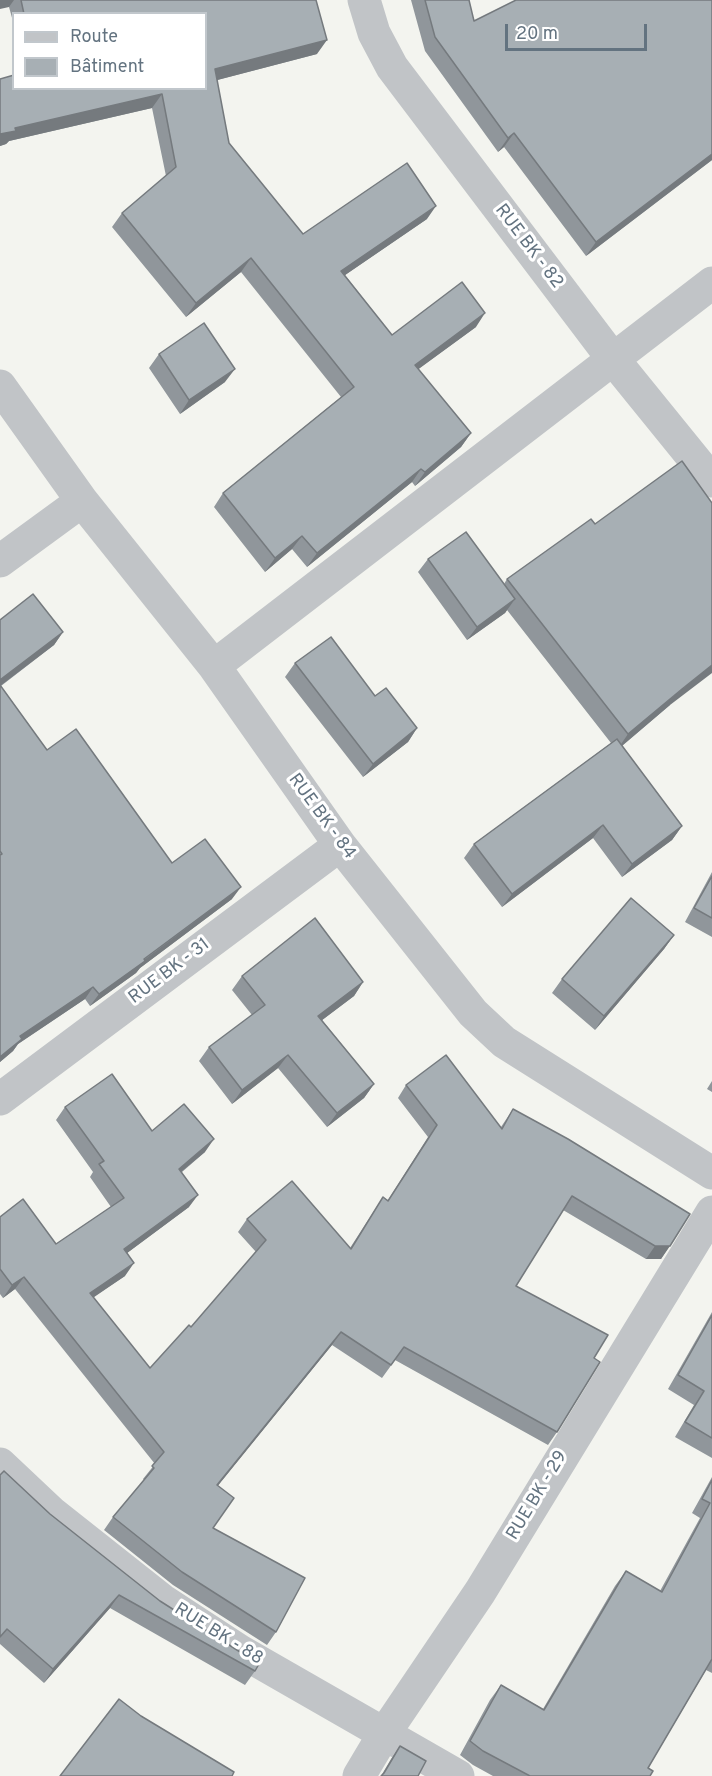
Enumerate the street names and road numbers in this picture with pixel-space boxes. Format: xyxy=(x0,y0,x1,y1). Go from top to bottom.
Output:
street label: RUE BK - 82 xyxy=(489,201,567,293)
street label: RUE BK - 84 xyxy=(283,770,359,864)
street label: RUE BK - 31 xyxy=(125,934,215,1010)
street label: RUE BK - 29 xyxy=(503,1447,573,1545)
street label: RUE BK - 88 xyxy=(170,1599,266,1671)

